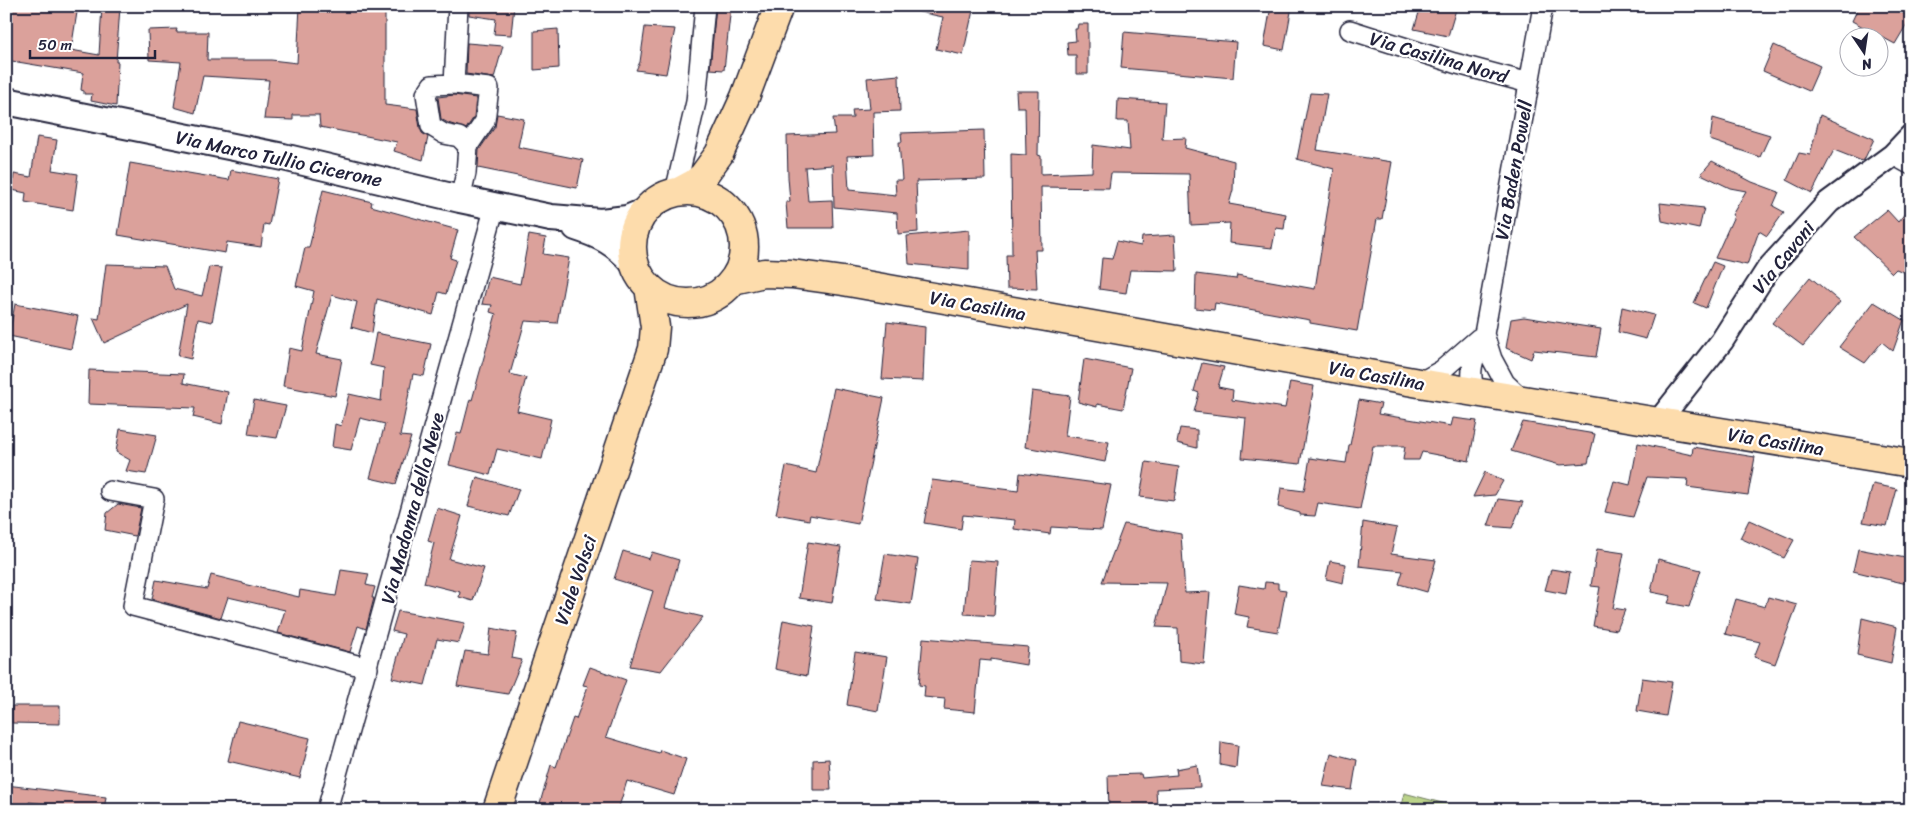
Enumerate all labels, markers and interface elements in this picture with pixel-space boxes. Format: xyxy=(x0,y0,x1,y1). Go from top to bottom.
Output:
street label: Via Casilina Nord xyxy=(1366,22,1513,93)
scale bar xyxy=(30,28,155,60)
north arrow xyxy=(1840,28,1890,78)
text: 50 m xyxy=(38,32,73,58)
text: N xyxy=(1859,51,1875,78)
street label: Via Baden Powell xyxy=(1485,97,1542,243)
street label: Via Marco Tullio Cicerone xyxy=(173,120,385,197)
street label: Via Cavoni xyxy=(1743,213,1824,301)
street label: Via Casilina xyxy=(927,281,1029,330)
street label: Via Casilina xyxy=(1326,351,1428,400)
street label: Via Madonna della Neve xyxy=(371,409,454,607)
street label: Via Casilina xyxy=(1725,418,1827,465)
street label: Viale Volsci xyxy=(545,530,606,629)

